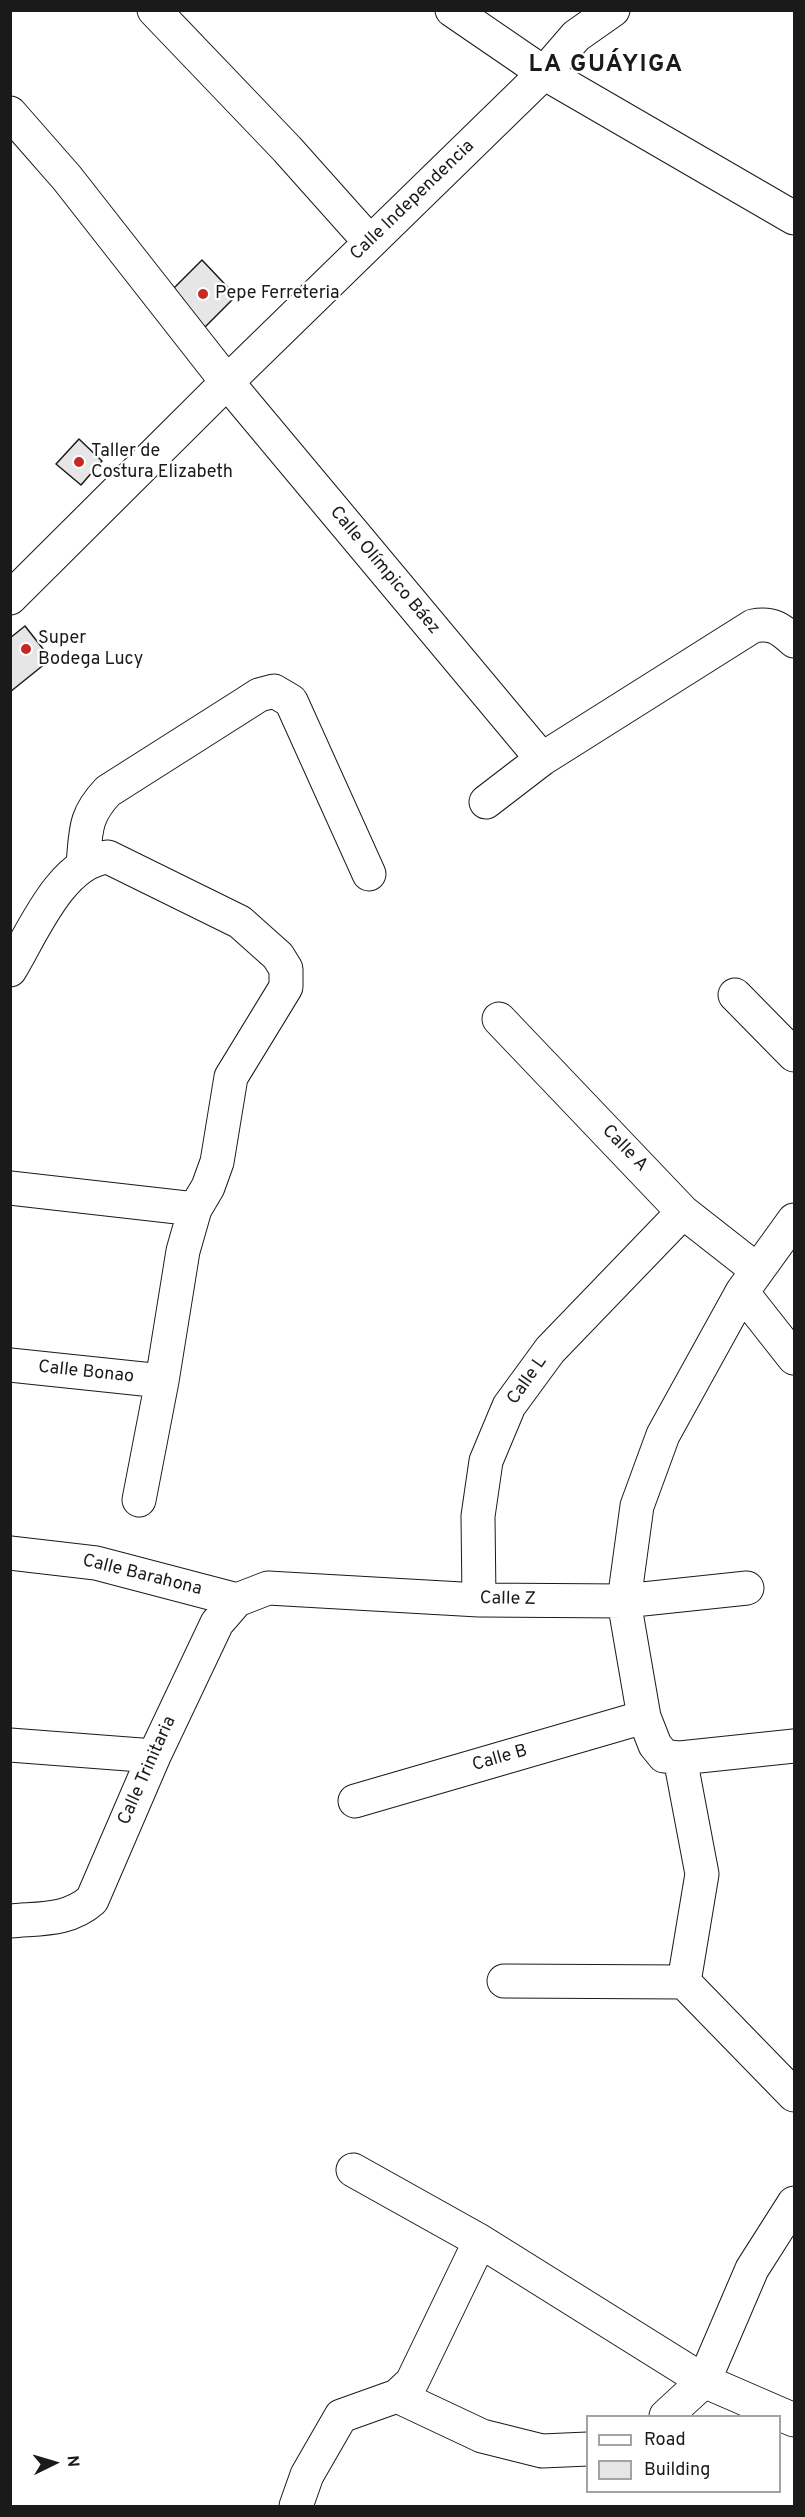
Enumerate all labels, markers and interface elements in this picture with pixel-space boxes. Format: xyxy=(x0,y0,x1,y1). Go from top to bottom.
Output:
district label: LA GUÁYIGA xyxy=(528,52,684,80)
street label: Calle Independencia xyxy=(346,136,480,266)
place label: Pepe Ferreteria xyxy=(215,283,340,305)
marker: Pepe Ferreteria xyxy=(196,287,210,301)
place label: Taller de Costura Elizabeth xyxy=(91,441,233,484)
marker: Taller de Costura Elizabeth xyxy=(72,455,86,469)
street label: Calle Olímpico Báez xyxy=(324,503,444,639)
place label: Super Bodega Lucy xyxy=(38,628,143,670)
marker: Super Bodega Lucy xyxy=(19,642,33,656)
street label: Calle A xyxy=(597,1121,651,1177)
street label: Calle L xyxy=(504,1352,552,1410)
street label: Calle Bonao xyxy=(37,1357,135,1389)
street label: Calle Barahona xyxy=(80,1551,204,1601)
street label: Calle Z xyxy=(480,1589,536,1611)
street label: Calle Trinitaria xyxy=(114,1713,182,1829)
street label: Calle B xyxy=(470,1741,530,1777)
legend xyxy=(586,2415,781,2493)
text: Road xyxy=(644,2429,686,2452)
north arrow xyxy=(24,2433,84,2493)
text: N xyxy=(61,2455,82,2468)
text: Building xyxy=(644,2459,710,2482)

